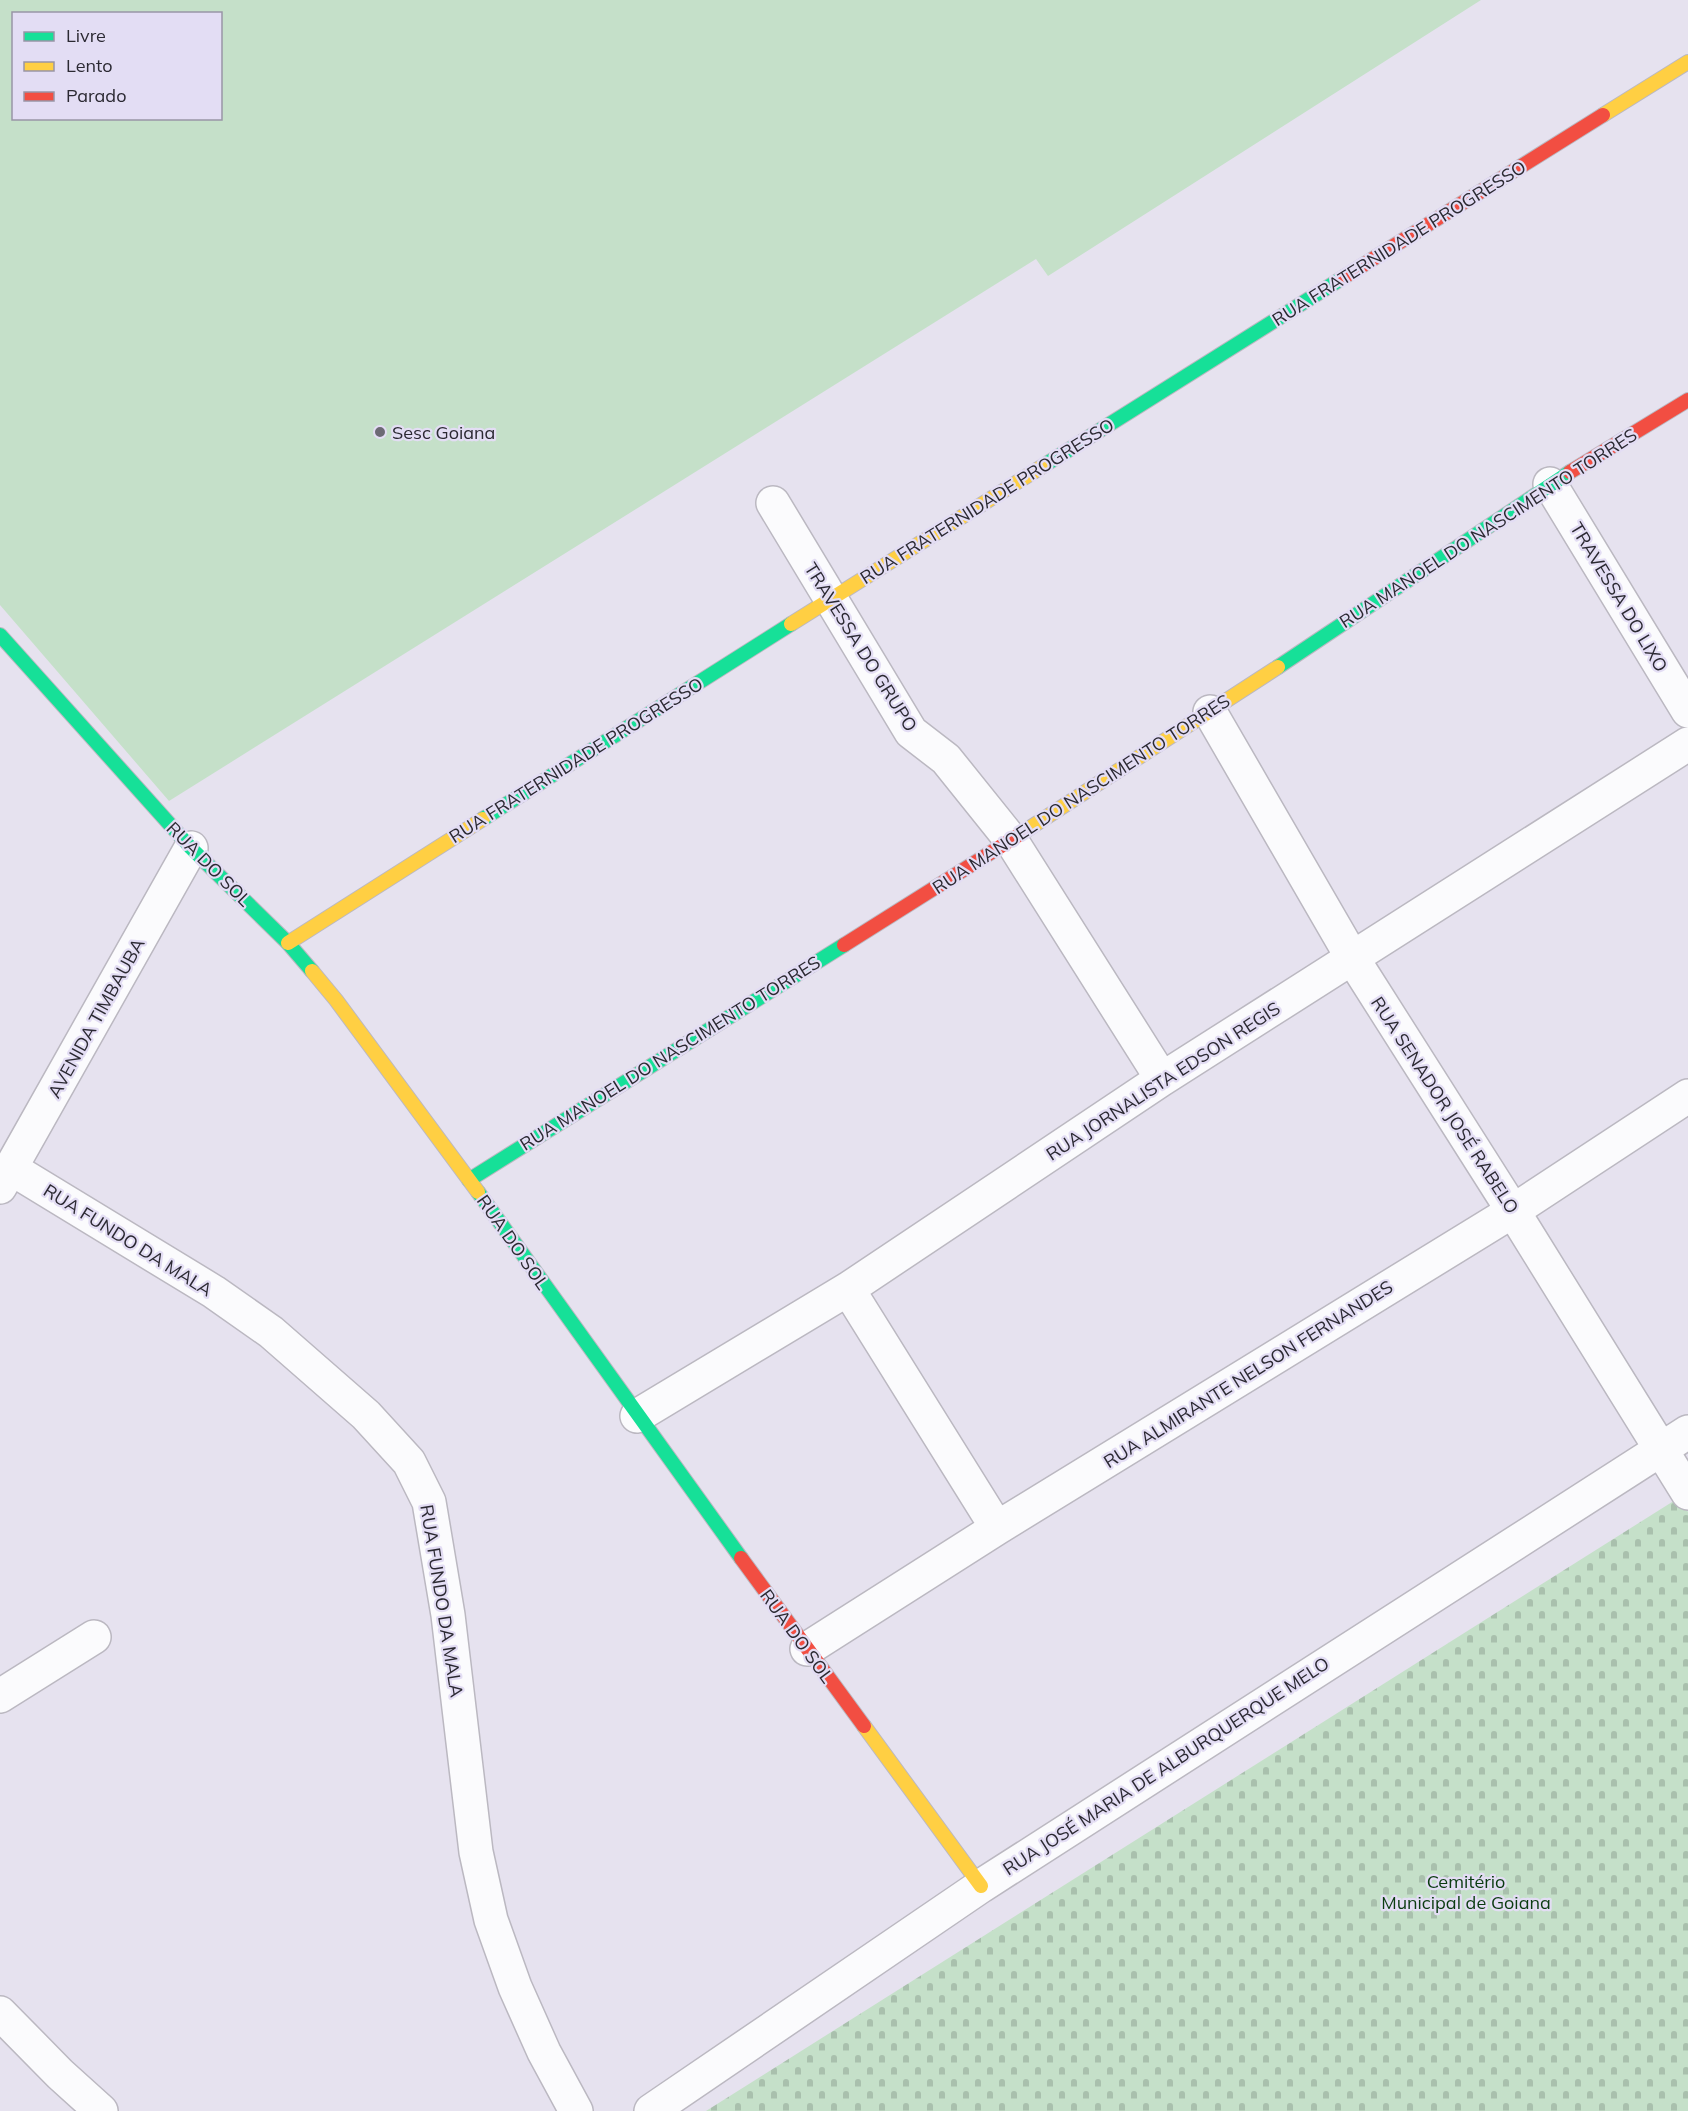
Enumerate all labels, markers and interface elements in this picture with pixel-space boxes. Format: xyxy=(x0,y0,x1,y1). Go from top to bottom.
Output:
legend xyxy=(12,12,222,120)
text: Livre xyxy=(66,24,106,47)
text: Lento xyxy=(66,54,113,77)
text: Parado xyxy=(66,84,126,107)
street label: RUA FRATERNIDADE PROGRESSO xyxy=(1268,155,1530,331)
street label: RUA FRATERNIDADE PROGRESSO xyxy=(856,413,1118,589)
place label: Sesc Goiana xyxy=(392,421,495,444)
street label: RUA MANOEL DO NASCIMENTO TORRES xyxy=(1335,423,1641,633)
marker: Sesc Goiana xyxy=(373,425,387,439)
street label: TRAVESSA DO LIXO xyxy=(1565,518,1673,676)
street label: TRAVESSA DO GRUPO xyxy=(800,558,922,736)
street label: RUA FRATERNIDADE PROGRESSO xyxy=(445,672,707,848)
street label: RUA MANOEL DO NASCIMENTO TORRES xyxy=(928,689,1234,899)
street label: RUA DO SOL xyxy=(162,817,256,911)
street label: AVENIDA TIMBAUBA xyxy=(42,934,150,1102)
street label: RUA MANOEL DO NASCIMENTO TORRES xyxy=(516,951,824,1155)
street label: RUA SENADOR JOSÉ RABELO xyxy=(1366,992,1524,1218)
street label: RUA JORNALISTA EDSON REGIS xyxy=(1042,997,1284,1165)
street label: RUA FUNDO DA MALA xyxy=(39,1179,217,1301)
street label: RUA DO SOL xyxy=(472,1190,554,1294)
street label: RUA ALMIRANTE NELSON FERNANDES xyxy=(1099,1275,1397,1473)
street label: RUA FUNDO DA MALA xyxy=(415,1503,469,1699)
street label: RUA DO SOL xyxy=(755,1585,839,1688)
street label: RUA JOSÉ MARIA DE ALBURQUERQUE MELO xyxy=(999,1652,1333,1880)
park label: Cemitério Municipal de Goiana xyxy=(1381,1870,1551,1914)

